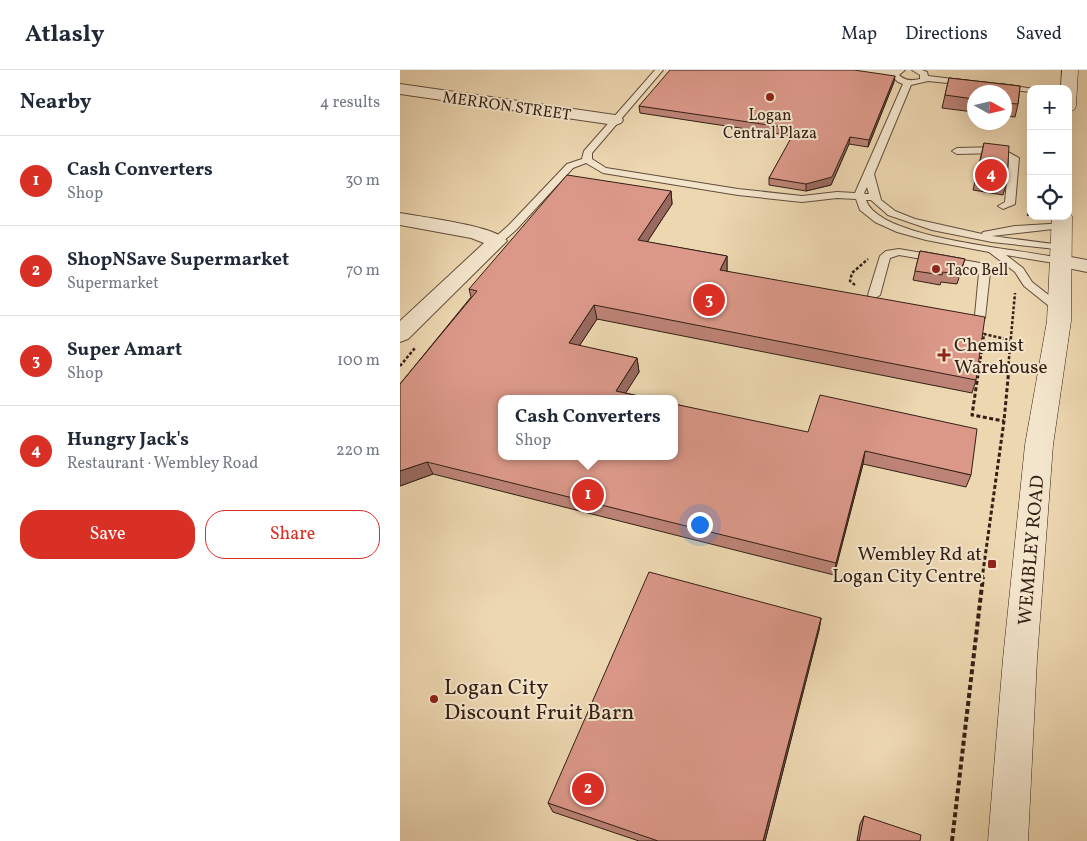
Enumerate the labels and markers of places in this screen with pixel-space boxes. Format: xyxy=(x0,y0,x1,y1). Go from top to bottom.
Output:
marker: Logan Central Plaza xyxy=(764,91,776,103)
place label: Logan Central Plaza xyxy=(723,105,817,145)
pin: 4 xyxy=(975,156,1007,194)
place label: Taco Bell xyxy=(946,260,1009,282)
marker: Taco Bell xyxy=(930,263,942,275)
pin: 3 xyxy=(693,281,725,319)
place label: Chemist Warehouse xyxy=(954,333,1047,381)
marker: Chemist Warehouse xyxy=(938,349,950,361)
pin: 1 xyxy=(572,476,604,514)
place label: Wembley Rd at Logan City Centre xyxy=(832,542,982,590)
marker: Wembley Rd at Logan City Centre xyxy=(986,558,998,570)
place label: Logan City Discount Fruit Barn xyxy=(444,673,634,729)
marker: Logan City Discount Fruit Barn xyxy=(428,693,440,705)
pin: 2 xyxy=(572,770,604,808)

